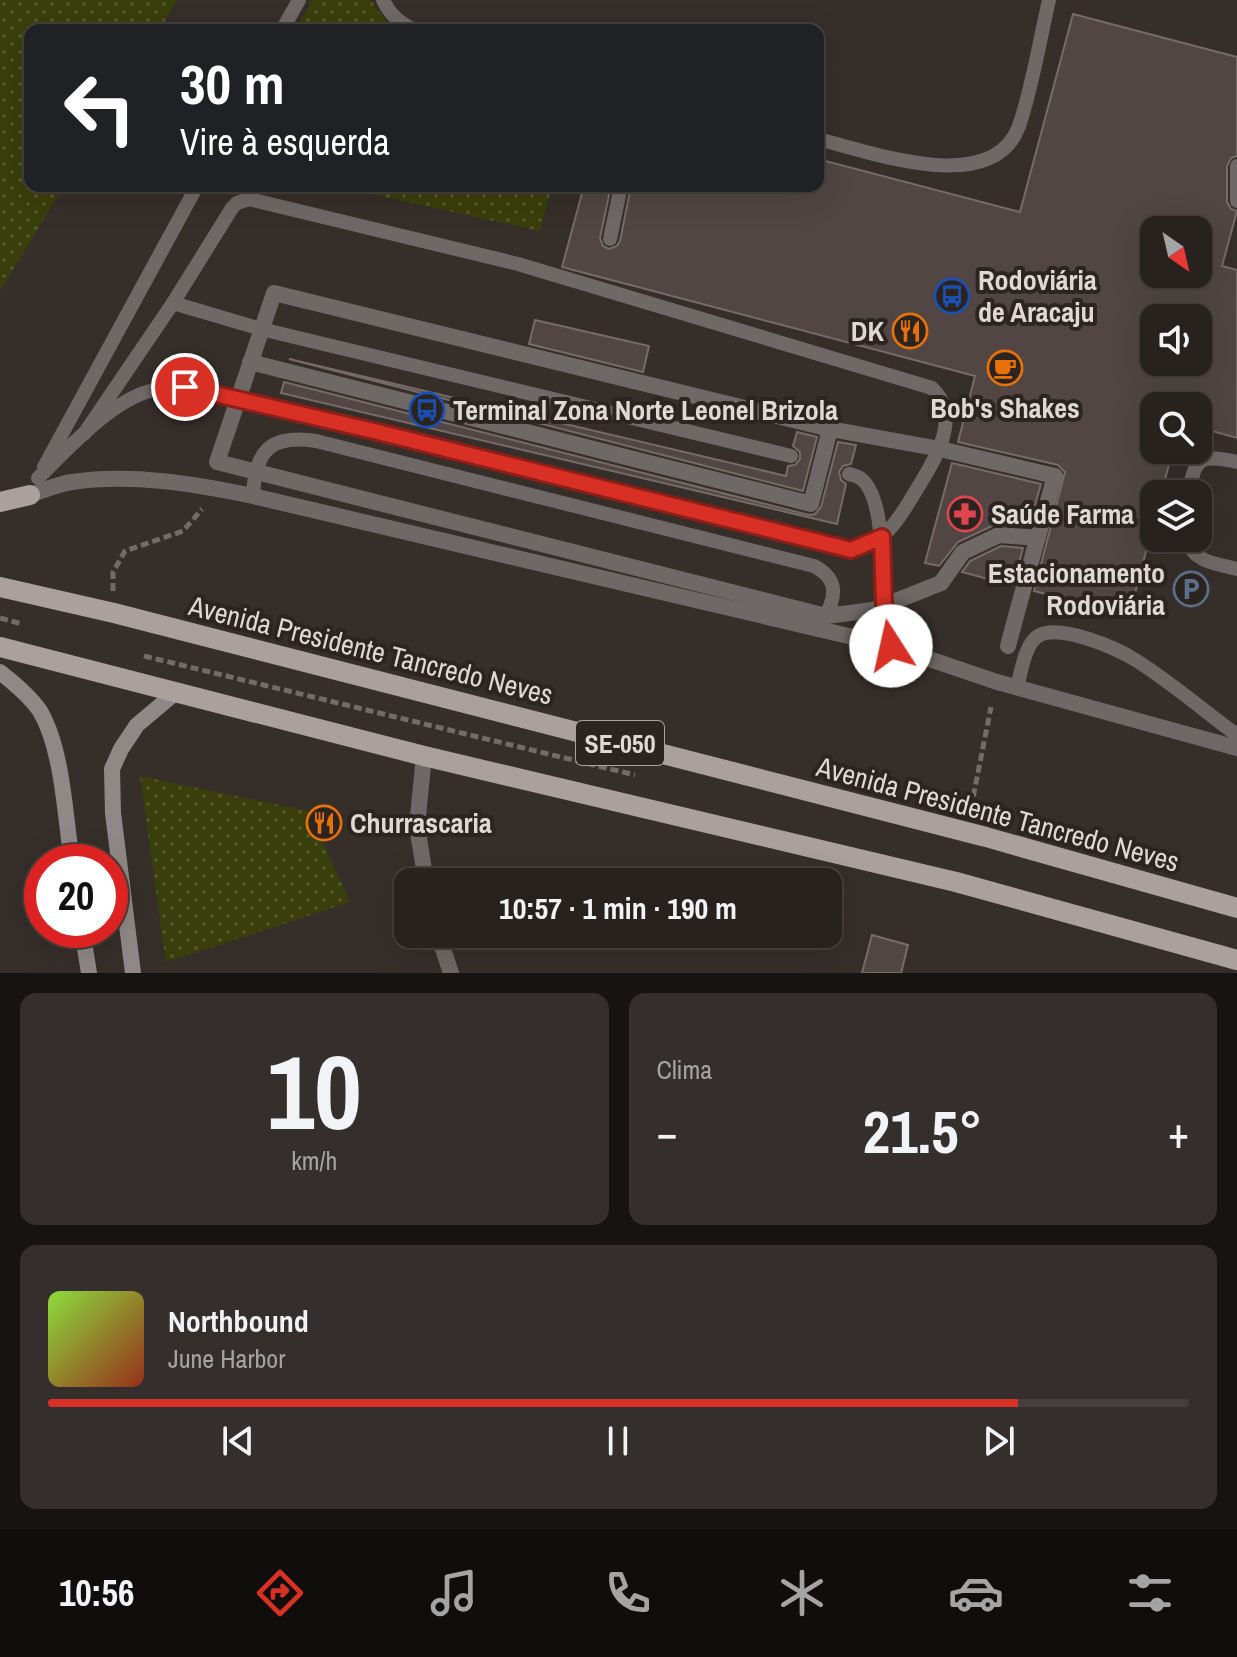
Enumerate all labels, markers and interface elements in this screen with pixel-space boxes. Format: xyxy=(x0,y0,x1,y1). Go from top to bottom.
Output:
text: 30 m xyxy=(180,46,285,121)
icon: left xyxy=(48,56,152,160)
text: Vire à esquerda xyxy=(180,118,390,166)
north arrow xyxy=(1140,216,1212,288)
map controls xyxy=(1140,216,1212,552)
place label: Rodoviária de Aracaju xyxy=(978,261,1097,331)
bus stop icon: Rodoviária de Aracaju xyxy=(933,277,971,315)
button: sound xyxy=(1140,304,1212,376)
place label: DK xyxy=(851,312,884,350)
restaurant icon: DK xyxy=(891,312,929,350)
cafe icon: Bob's Shakes xyxy=(986,349,1024,387)
pin xyxy=(151,353,219,421)
icon: arrive xyxy=(163,365,207,409)
place label: Bob's Shakes xyxy=(930,389,1080,427)
bus stop icon: Terminal Zona Norte Leonel Brizola xyxy=(408,391,446,429)
place label: Terminal Zona Norte Leonel Brizola xyxy=(453,391,838,429)
button: search xyxy=(1140,392,1212,464)
button: layers xyxy=(1140,480,1212,552)
pharmacy icon: Saúde Farma xyxy=(946,495,984,533)
place label: Saúde Farma xyxy=(991,495,1134,533)
place label: Estacionamento Rodoviária xyxy=(988,554,1165,624)
parking icon: Estacionamento Rodoviária xyxy=(1172,570,1210,608)
street label: Avenida Presidente Tancredo Neves xyxy=(184,586,557,714)
position arrow xyxy=(849,604,933,688)
road number: SE-050 xyxy=(576,721,664,765)
street label: Avenida Presidente Tancredo Neves xyxy=(812,747,1183,881)
restaurant icon: Churrascaria xyxy=(305,804,343,842)
place label: Churrascaria xyxy=(350,804,492,842)
speed limit sign: 20 xyxy=(24,844,128,948)
text: 10:57 · 1 min · 190 m xyxy=(499,888,737,928)
text: 10 xyxy=(267,1021,362,1161)
text: Clima xyxy=(657,1052,712,1087)
text: 21.5° xyxy=(863,1091,983,1172)
text: − xyxy=(657,1102,678,1162)
text: + xyxy=(1168,1102,1189,1162)
text: km/h xyxy=(291,1143,337,1178)
text: Northbound xyxy=(168,1301,309,1341)
text: June Harbor xyxy=(168,1341,285,1376)
icon: previous xyxy=(216,1419,260,1463)
icon: pause xyxy=(596,1419,640,1463)
icon: next xyxy=(977,1419,1021,1463)
icon: directions xyxy=(252,1565,308,1621)
icon: music xyxy=(426,1565,482,1621)
icon: phone xyxy=(600,1565,656,1621)
icon: climate xyxy=(774,1565,830,1621)
icon: car xyxy=(948,1565,1004,1621)
icon: filters xyxy=(1122,1565,1178,1621)
text: 10:56 xyxy=(59,1569,134,1617)

